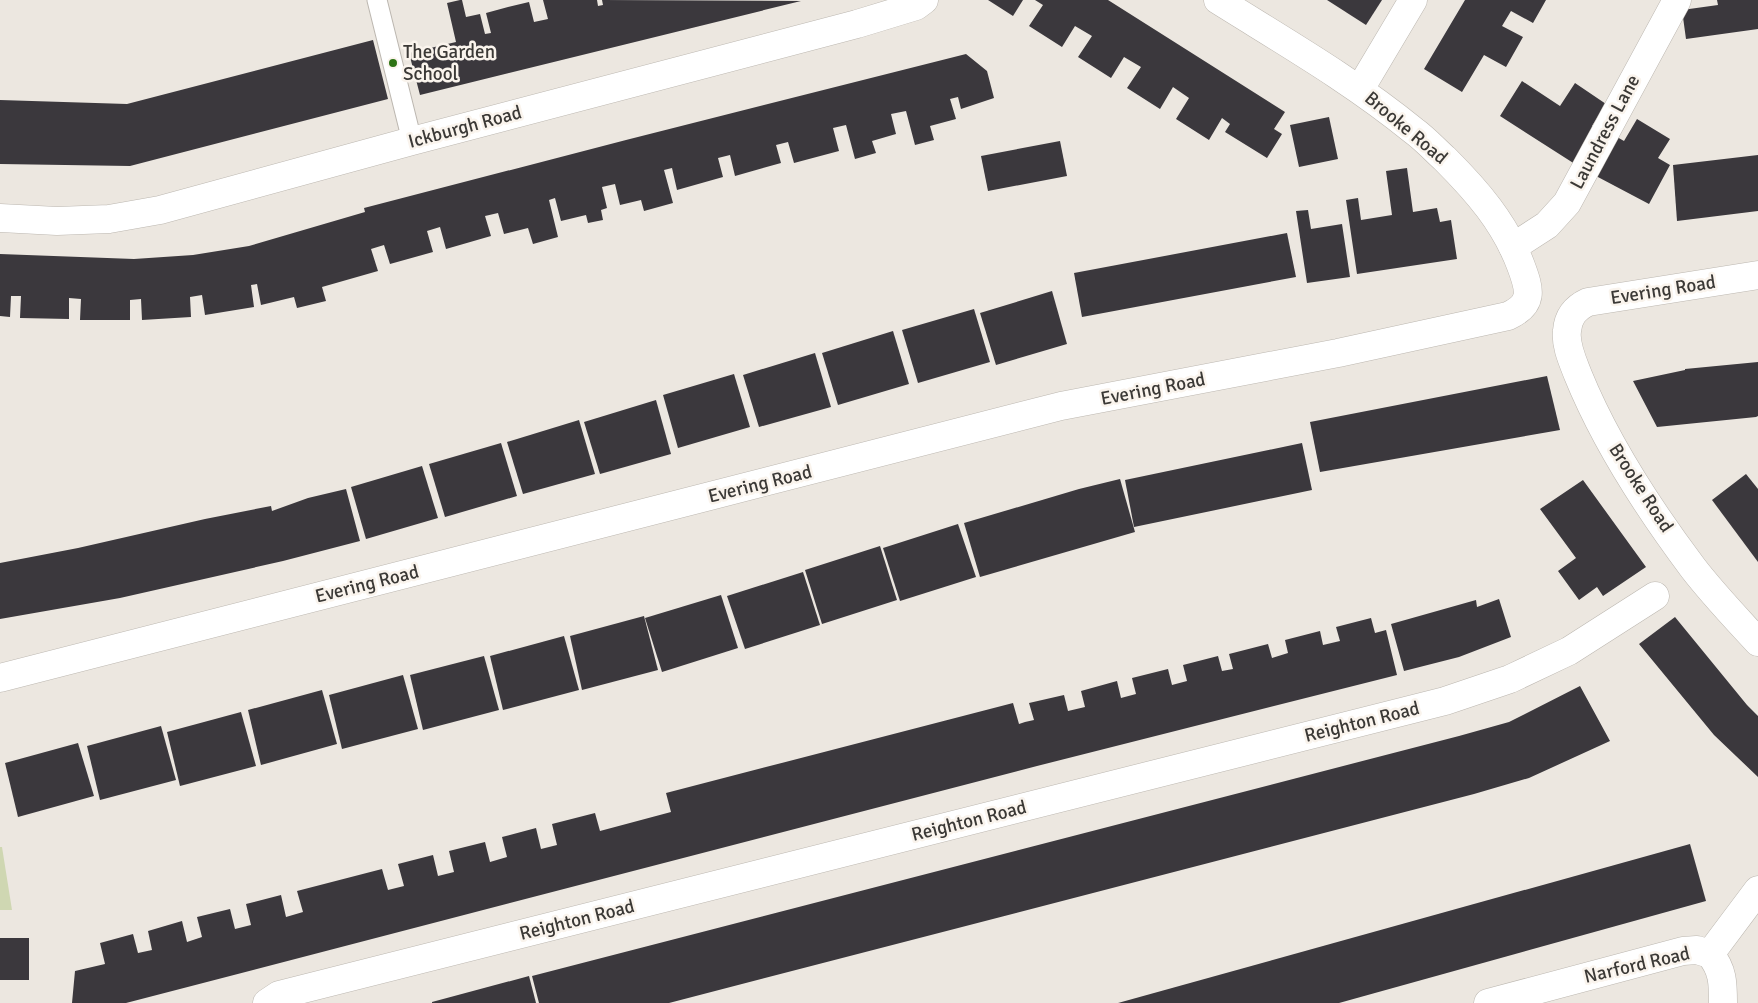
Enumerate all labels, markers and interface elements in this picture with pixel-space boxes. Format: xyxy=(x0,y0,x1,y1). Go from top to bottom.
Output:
place label: The Garden School xyxy=(403,40,495,86)
marker: The Garden School xyxy=(387,57,399,69)
street label: Laundress Lane xyxy=(1565,71,1645,193)
street label: Brooke Road xyxy=(1360,86,1452,170)
street label: Ickburgh Road xyxy=(406,100,524,154)
street label: Evering Road xyxy=(1609,270,1717,310)
street label: Evering Road xyxy=(1099,367,1207,411)
street label: Brooke Road xyxy=(1603,439,1679,537)
street label: Evering Road xyxy=(706,460,814,508)
street label: Evering Road xyxy=(313,560,421,608)
street label: Reighton Road xyxy=(1302,696,1422,748)
street label: Reighton Road xyxy=(909,795,1029,847)
street label: Reighton Road xyxy=(517,894,637,946)
street label: Narford Road xyxy=(1582,941,1692,989)

